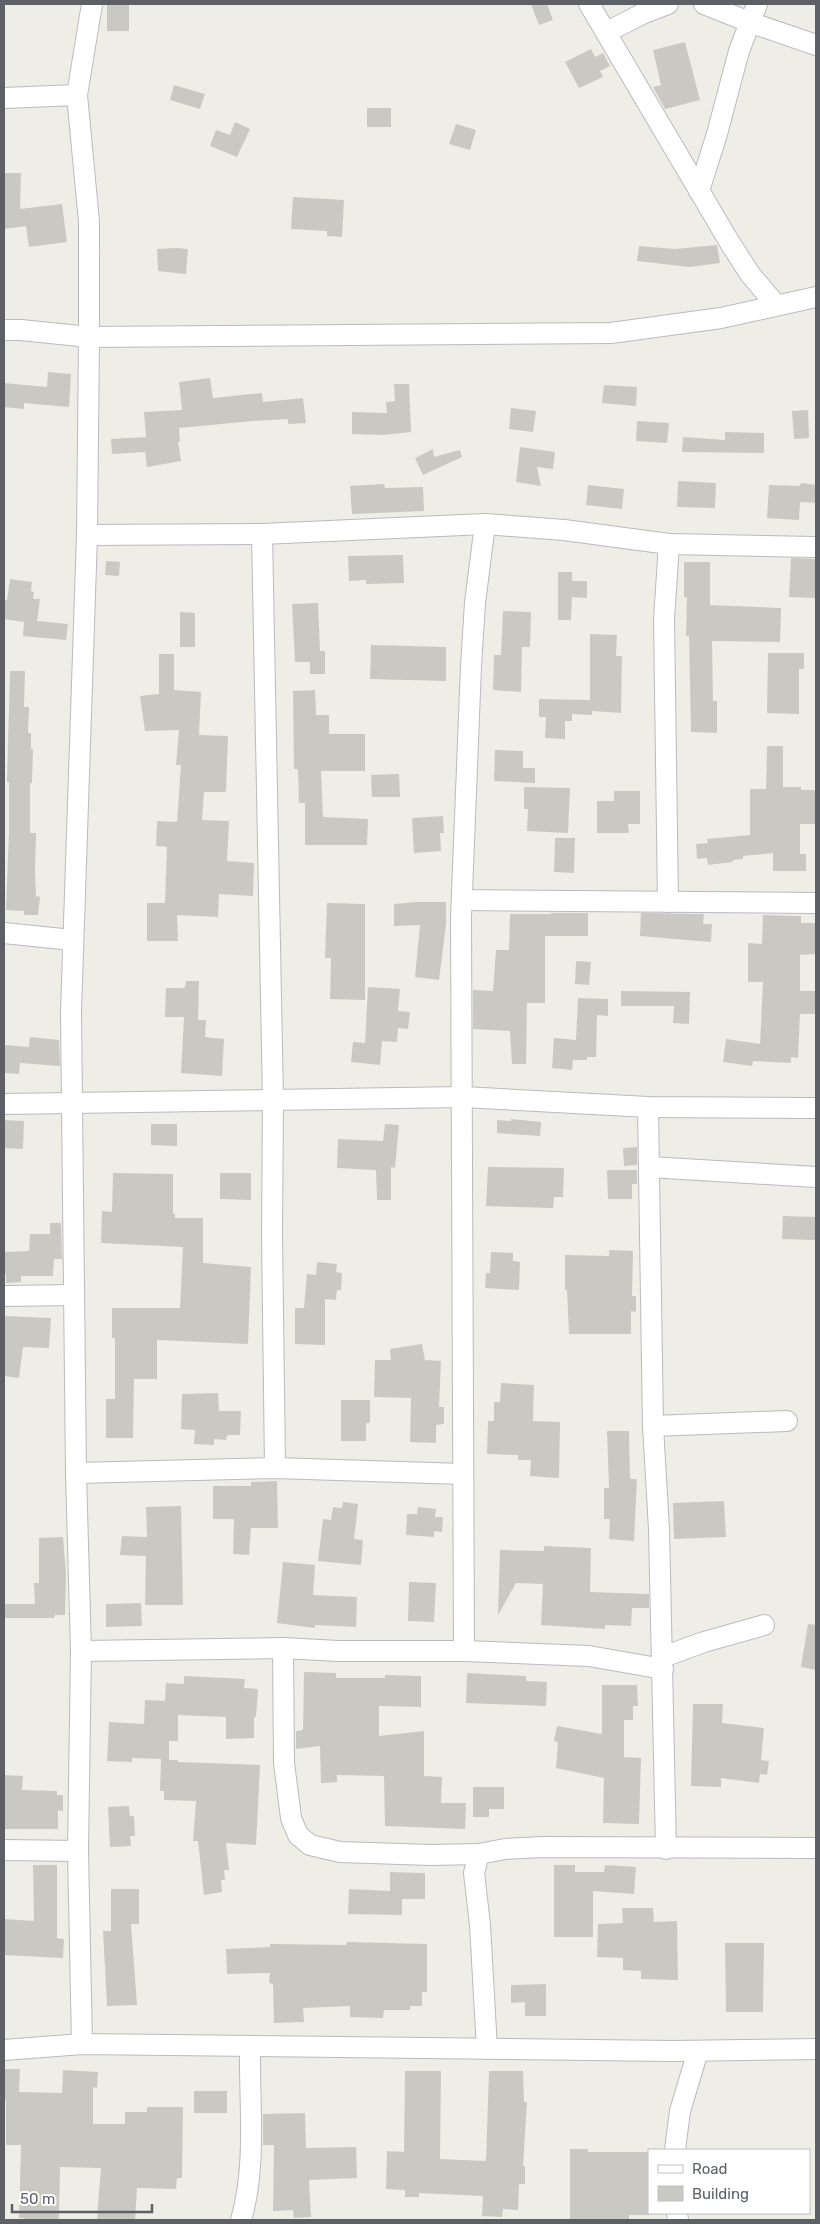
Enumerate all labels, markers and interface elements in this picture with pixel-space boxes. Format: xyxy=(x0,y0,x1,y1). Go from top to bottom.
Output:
legend xyxy=(648,2149,810,2214)
text: Road xyxy=(692,2160,728,2178)
scale bar xyxy=(12,2182,152,2214)
text: Building xyxy=(692,2185,749,2203)
text: 50 m xyxy=(20,2190,55,2208)

